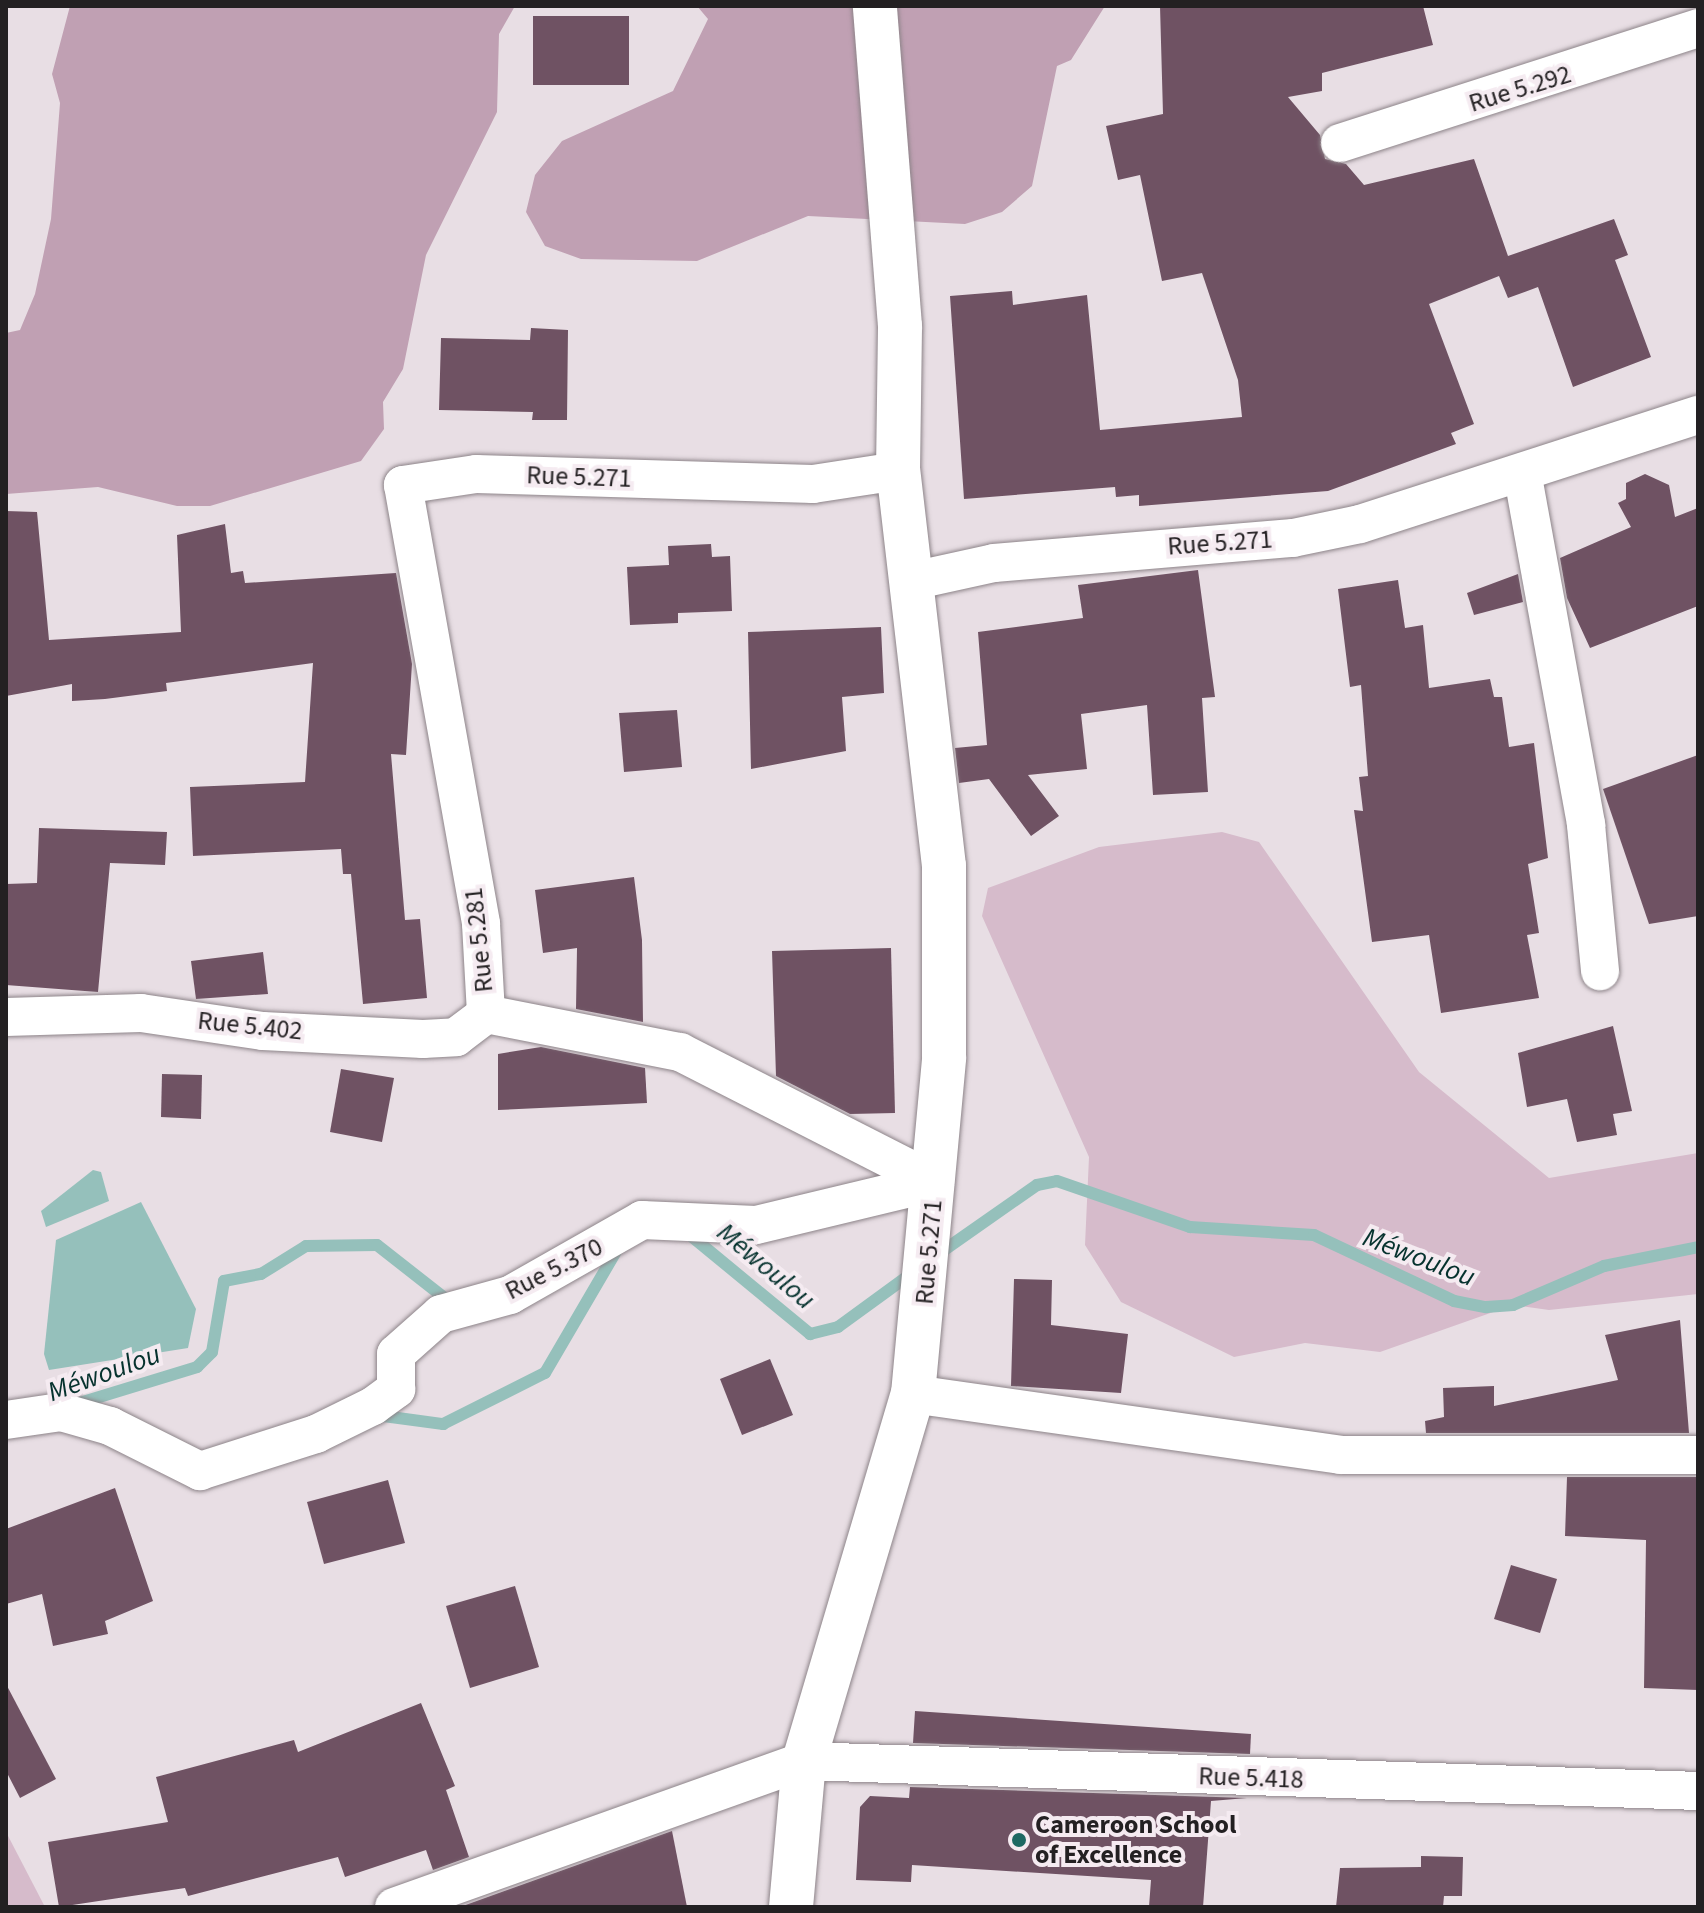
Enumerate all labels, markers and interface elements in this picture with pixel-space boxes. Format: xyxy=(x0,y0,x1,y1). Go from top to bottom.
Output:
street label: Rue 5.292 xyxy=(1465,59,1575,119)
street label: Rue 5.271 xyxy=(526,460,632,494)
street label: Rue 5.271 xyxy=(1166,524,1274,562)
street label: Rue 5.281 xyxy=(458,886,500,994)
street label: Rue 5.402 xyxy=(196,1005,304,1047)
street label: Rue 5.271 xyxy=(909,1198,949,1306)
water label: Méwoulou xyxy=(710,1215,822,1317)
water label: Méwoulou xyxy=(1358,1220,1480,1294)
street label: Rue 5.370 xyxy=(500,1231,608,1307)
water label: Méwoulou xyxy=(43,1337,165,1409)
street label: Rue 5.418 xyxy=(1198,1761,1304,1795)
place label: Cameroon School of Excellence xyxy=(1035,1809,1236,1870)
marker: Cameroon School of Excellence xyxy=(1010,1831,1028,1849)

